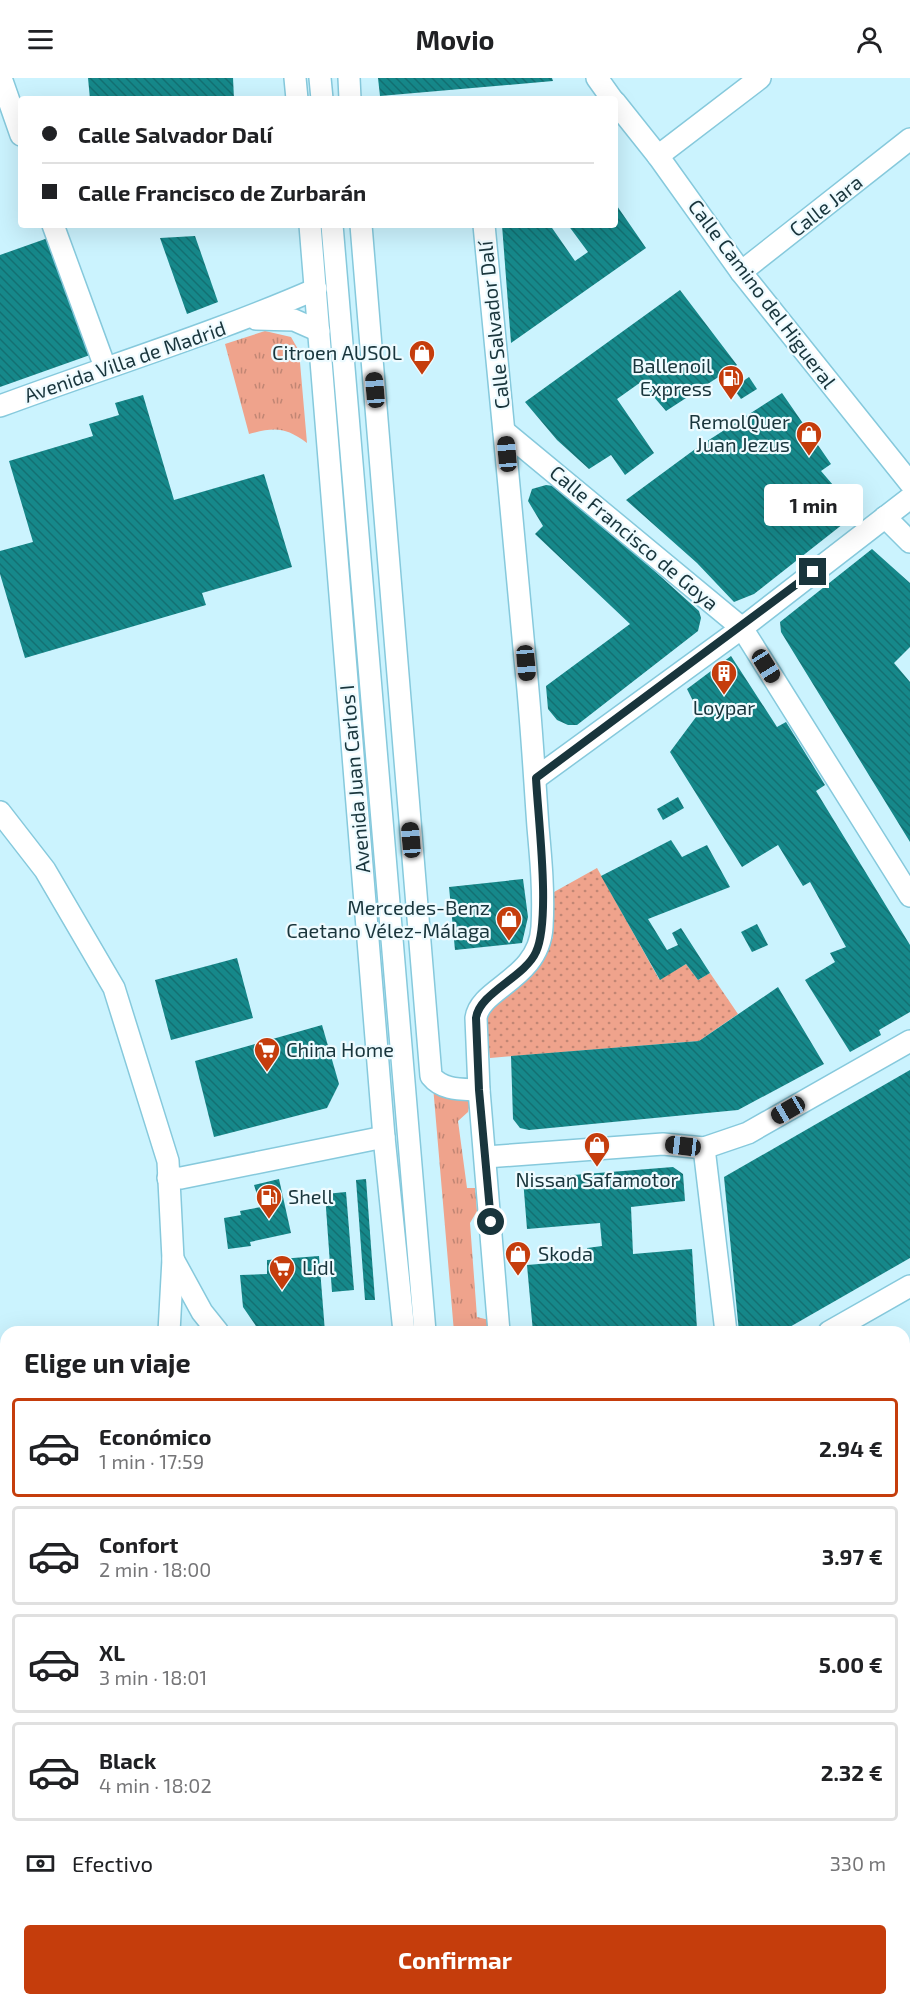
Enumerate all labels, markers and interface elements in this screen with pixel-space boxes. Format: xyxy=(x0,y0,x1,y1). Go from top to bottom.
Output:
icon: menu xyxy=(24,23,57,56)
text: Movio xyxy=(415,23,495,55)
icon: person xyxy=(853,23,886,56)
text: Calle Salvador Dalí xyxy=(78,121,273,147)
street label: Calle Jara xyxy=(784,169,867,241)
text: Calle Francisco de Zurbarán xyxy=(78,179,366,205)
street label: Calle Camino del Higueral xyxy=(684,194,842,393)
street label: Calle Salvador Dalí xyxy=(472,239,514,410)
street label: Avenida Villa de Madrid xyxy=(21,315,229,407)
shop icon: Citroen AUSOL xyxy=(407,338,437,376)
place label: Citroen AUSOL xyxy=(272,340,402,364)
place label: Ballenoil Express xyxy=(632,353,712,400)
fuel station icon: Ballenoil Express xyxy=(716,363,746,401)
car xyxy=(364,371,386,409)
place label: RemolQuer Juan Jezus xyxy=(689,409,790,456)
shop icon: RemolQuer Juan Jezus xyxy=(794,419,824,457)
car xyxy=(496,435,518,473)
street label: Calle Francisco de Goya xyxy=(545,460,724,615)
callout: 1 min xyxy=(764,485,862,527)
text: 1 min xyxy=(789,493,838,517)
route end xyxy=(799,558,826,585)
car xyxy=(515,644,537,682)
car xyxy=(749,646,783,686)
building icon: Loypar xyxy=(709,658,739,696)
street label: Avenida Juan Carlos I xyxy=(334,684,374,874)
place label: Loypar xyxy=(693,695,755,719)
car xyxy=(400,821,422,859)
place label: Mercedes-Benz Caetano Vélez-Málaga xyxy=(286,895,490,942)
shop icon: Mercedes-Benz Caetano Vélez-Málaga xyxy=(494,904,524,942)
supermarket icon: China Home xyxy=(252,1035,282,1073)
place label: China Home xyxy=(286,1037,394,1061)
car xyxy=(768,1093,808,1127)
shop icon: Nissan Safamotor xyxy=(582,1130,612,1168)
car xyxy=(664,1135,702,1157)
place label: Nissan Safamotor xyxy=(515,1167,679,1191)
fuel station icon: Shell xyxy=(254,1182,284,1220)
place label: Shell xyxy=(288,1184,334,1208)
route start xyxy=(477,1208,504,1235)
shop icon: Skoda xyxy=(503,1239,533,1277)
place label: Skoda xyxy=(538,1241,593,1265)
supermarket icon: Lidl xyxy=(267,1253,297,1291)
place label: Lidl xyxy=(302,1255,335,1279)
text: Elige un viaje xyxy=(24,1346,191,1378)
icon: car xyxy=(27,1421,81,1475)
text: Económico xyxy=(99,1423,211,1449)
text: 2.94 € xyxy=(819,1435,883,1461)
text: 1 min · 17:59 xyxy=(99,1449,204,1473)
icon: car xyxy=(27,1529,81,1583)
text: Confort xyxy=(99,1531,178,1557)
text: 3.97 € xyxy=(822,1543,883,1569)
text: 2 min · 18:00 xyxy=(99,1557,211,1581)
icon: car xyxy=(27,1637,81,1691)
text: XL xyxy=(99,1639,125,1665)
text: 5.00 € xyxy=(819,1651,883,1677)
text: 3 min · 18:01 xyxy=(99,1665,207,1689)
icon: car xyxy=(27,1745,81,1799)
text: Black xyxy=(99,1747,156,1773)
text: 2.32 € xyxy=(821,1759,883,1785)
text: 4 min · 18:02 xyxy=(99,1773,212,1797)
icon: cash xyxy=(24,1847,57,1880)
text: Efectivo xyxy=(72,1850,153,1876)
text: 330 m xyxy=(830,1851,886,1875)
button: Confirmar xyxy=(24,1925,886,1994)

